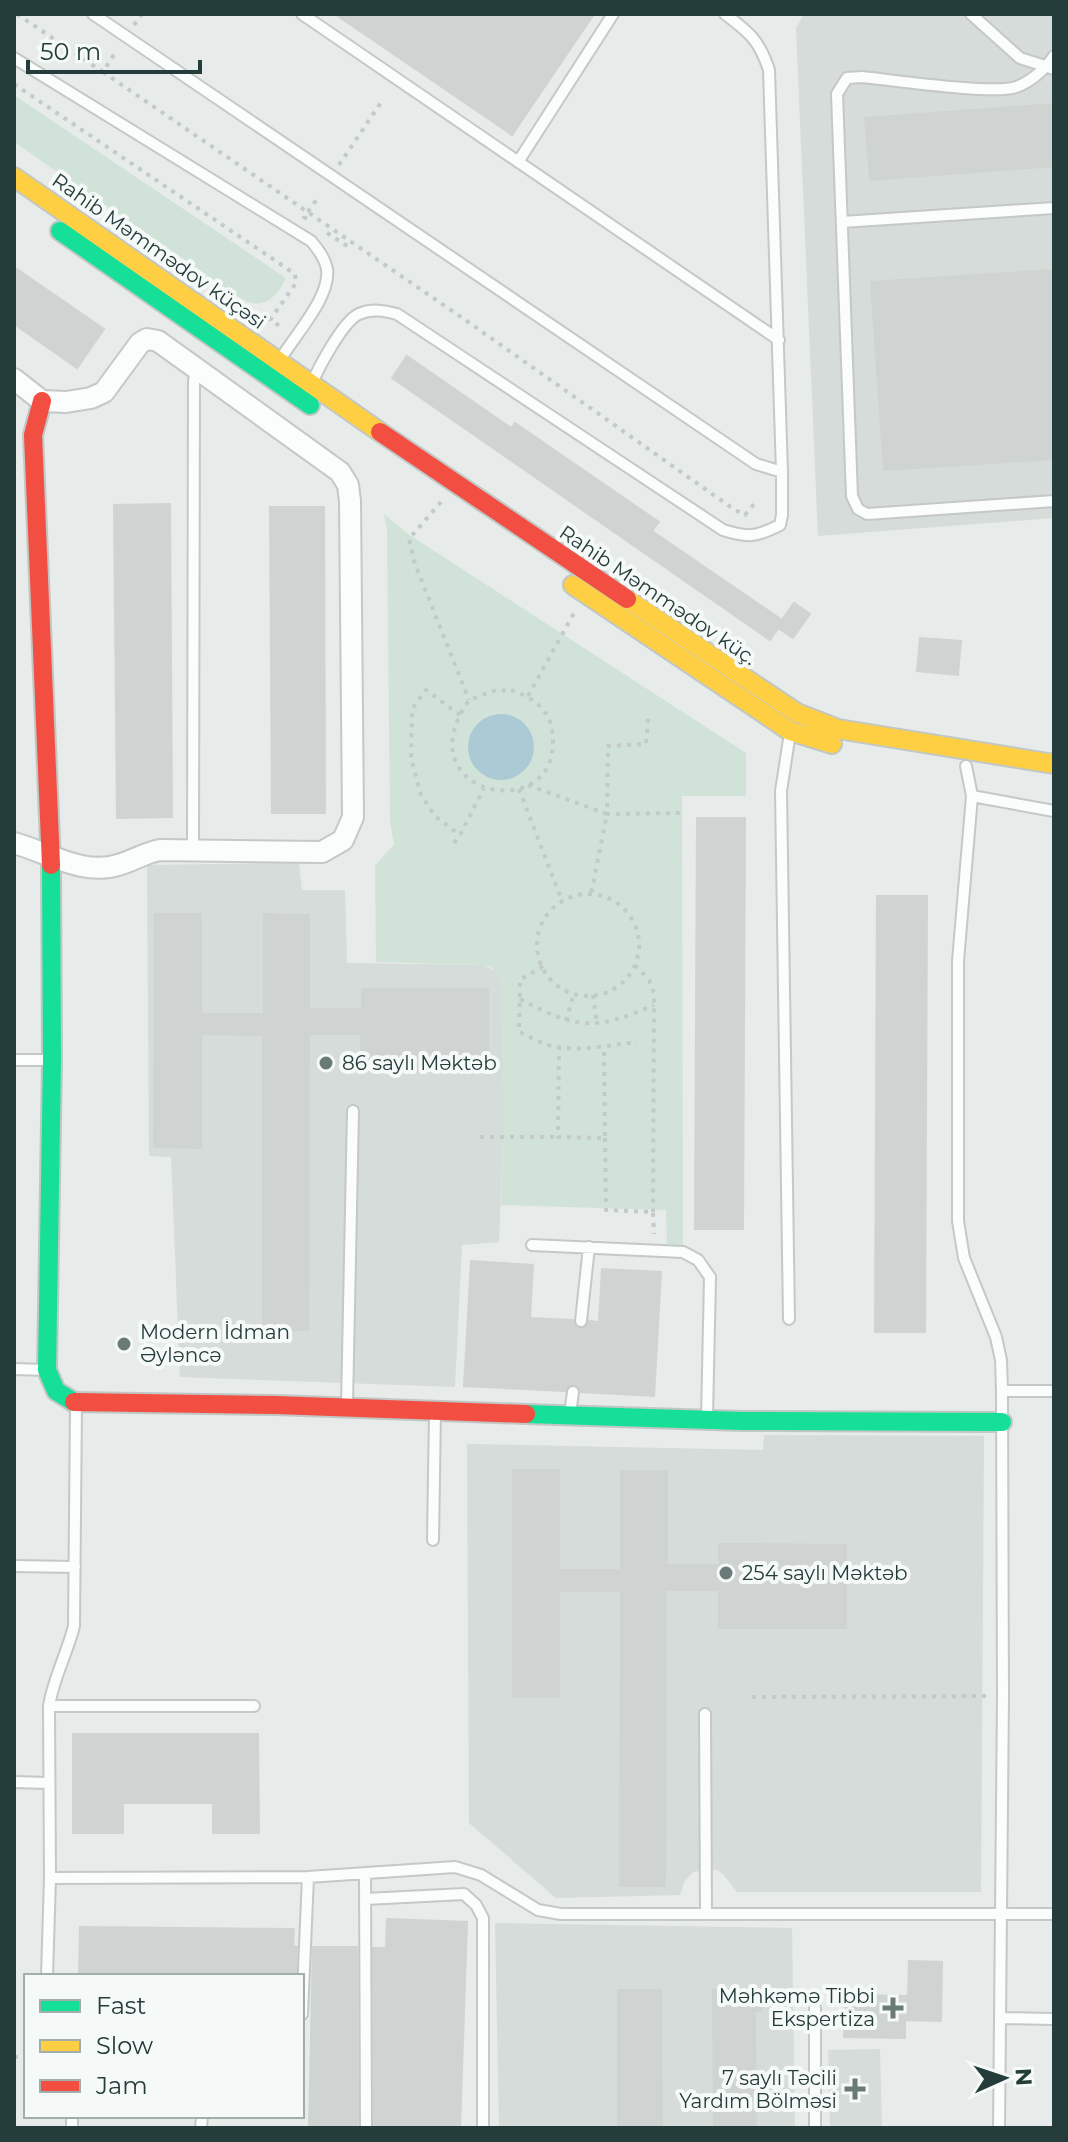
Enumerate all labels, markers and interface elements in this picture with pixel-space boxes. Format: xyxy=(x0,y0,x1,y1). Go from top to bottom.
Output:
scale bar xyxy=(28,24,200,74)
text: 50 m xyxy=(40,37,101,66)
street label: Rahib Məmmədov küçəsi xyxy=(48,168,270,334)
street label: Rahib Məmmədov küç. xyxy=(555,520,761,670)
place label: 86 saylı Məktəb xyxy=(342,1051,497,1075)
marker: 86 saylı Məktəb xyxy=(317,1054,335,1072)
place label: Modern İdman Əyləncə xyxy=(140,1320,290,1367)
marker: Modern İdman Əyləncə xyxy=(115,1335,133,1353)
place label: 254 saylı Məktəb xyxy=(742,1561,908,1585)
marker: 254 saylı Məktəb xyxy=(717,1564,735,1582)
legend xyxy=(24,1974,304,2118)
place label: Məhkəmə Tibbi Ekspertiza xyxy=(719,1984,875,2031)
text: Fast xyxy=(96,1991,147,2020)
marker: Məhkəmə Tibbi Ekspertiza xyxy=(882,1997,904,2019)
text: Slow xyxy=(96,2031,153,2060)
north arrow xyxy=(964,2038,1044,2118)
place label: 7 saylı Təcili Yardım Bölməsi xyxy=(679,2066,837,2113)
text: N xyxy=(1010,2067,1037,2087)
text: Jam xyxy=(95,2071,148,2100)
marker: 7 saylı Təcili Yardım Bölməsi xyxy=(844,2078,866,2100)

